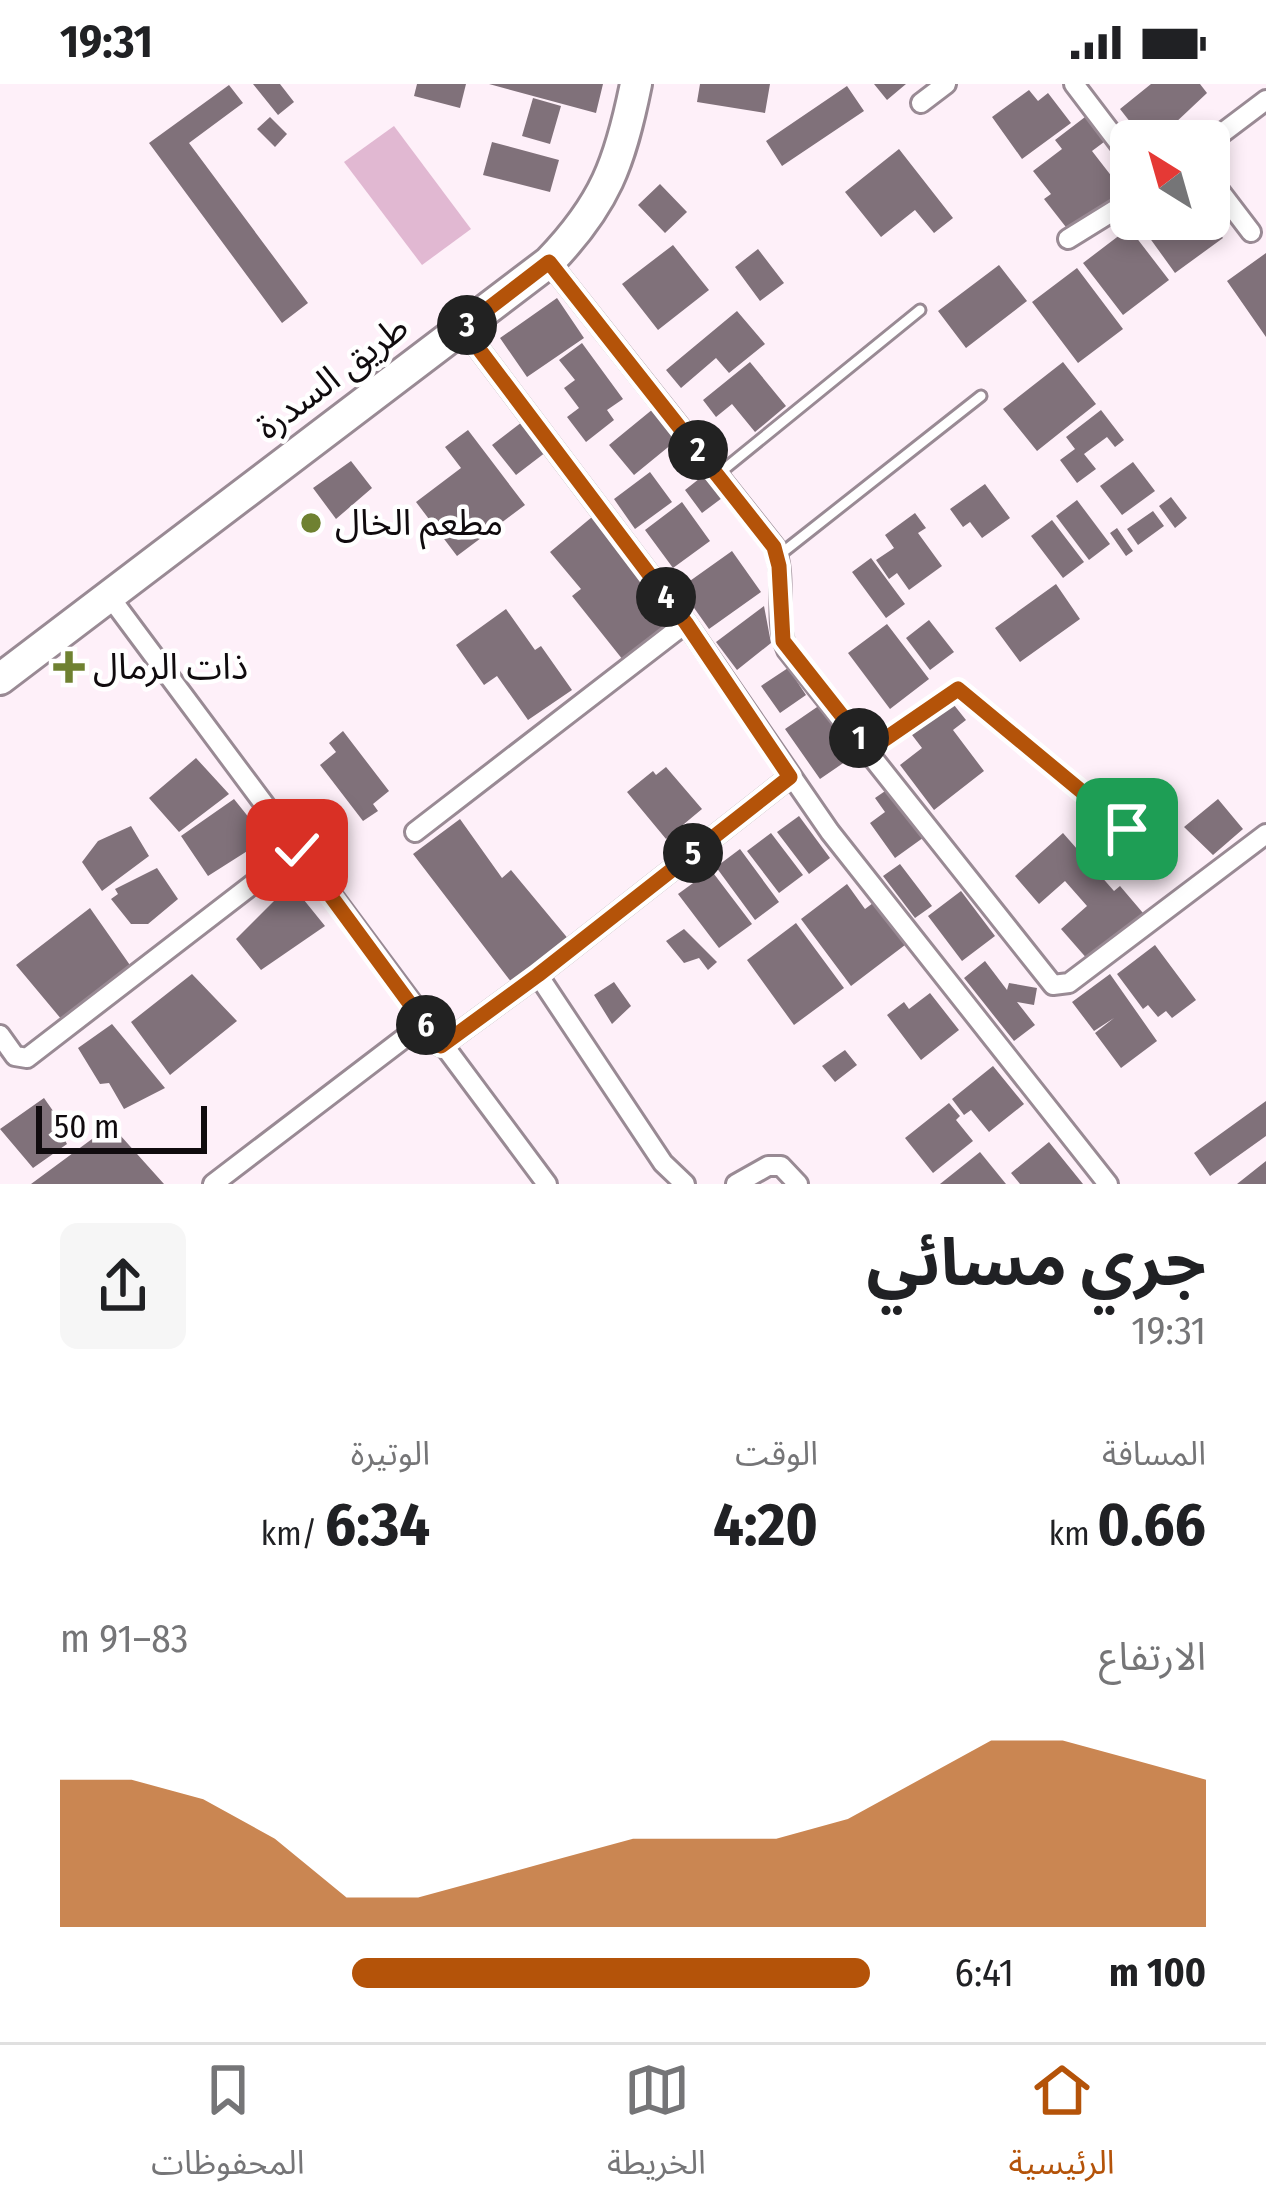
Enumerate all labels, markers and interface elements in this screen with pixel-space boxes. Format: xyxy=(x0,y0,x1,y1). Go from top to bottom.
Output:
text: 19:31 xyxy=(60,15,153,69)
north arrow xyxy=(1110,120,1230,240)
map controls xyxy=(1110,120,1230,240)
pin: 3 xyxy=(437,295,497,355)
street label: طريق السدرة xyxy=(247,305,417,449)
text: 3 xyxy=(459,305,475,345)
pin: 2 xyxy=(668,420,728,480)
text: 2 xyxy=(690,430,706,470)
place label: مطعم الخال xyxy=(335,501,503,550)
marker: مطعم الخال xyxy=(298,510,324,536)
pin: 4 xyxy=(636,567,696,627)
text: 4 xyxy=(658,577,674,617)
place label: ذات الرمال xyxy=(93,645,248,689)
marker: ذات الرمال xyxy=(56,654,82,680)
pin: 1 xyxy=(829,708,889,768)
text: 1 xyxy=(852,718,866,758)
pin xyxy=(1076,778,1178,880)
icon: arrive xyxy=(1094,796,1160,862)
pin xyxy=(246,799,348,901)
icon: check xyxy=(264,817,330,883)
pin: 5 xyxy=(663,823,723,883)
text: 5 xyxy=(685,833,701,873)
pin: 6 xyxy=(396,995,456,1055)
text: 6 xyxy=(417,1005,435,1045)
scale bar xyxy=(36,1100,207,1153)
text: 50 m xyxy=(54,1107,119,1147)
button: share xyxy=(60,1223,186,1349)
text: جري مسائي xyxy=(866,1223,1206,1302)
text: 19:31 xyxy=(1131,1308,1206,1354)
text: الوتيرة xyxy=(351,1434,430,1474)
text: الوقت xyxy=(735,1434,818,1474)
text: المسافة xyxy=(1102,1434,1206,1474)
text: 6:34 xyxy=(325,1489,430,1561)
text: 4:20 xyxy=(713,1489,818,1561)
text: 0.66 xyxy=(1097,1489,1206,1561)
text: /km xyxy=(261,1514,325,1554)
text: km xyxy=(1049,1514,1097,1554)
text: 83–91 m xyxy=(60,1616,188,1662)
text: الارتفاع xyxy=(1099,1634,1206,1680)
text: 6:41 xyxy=(955,1950,1014,1996)
text: 100 m xyxy=(1109,1950,1206,1996)
tab: المحفوظات xyxy=(151,2057,305,2198)
tab: الخريطة xyxy=(607,2057,706,2198)
tab: الرئيسية xyxy=(1009,2057,1115,2198)

